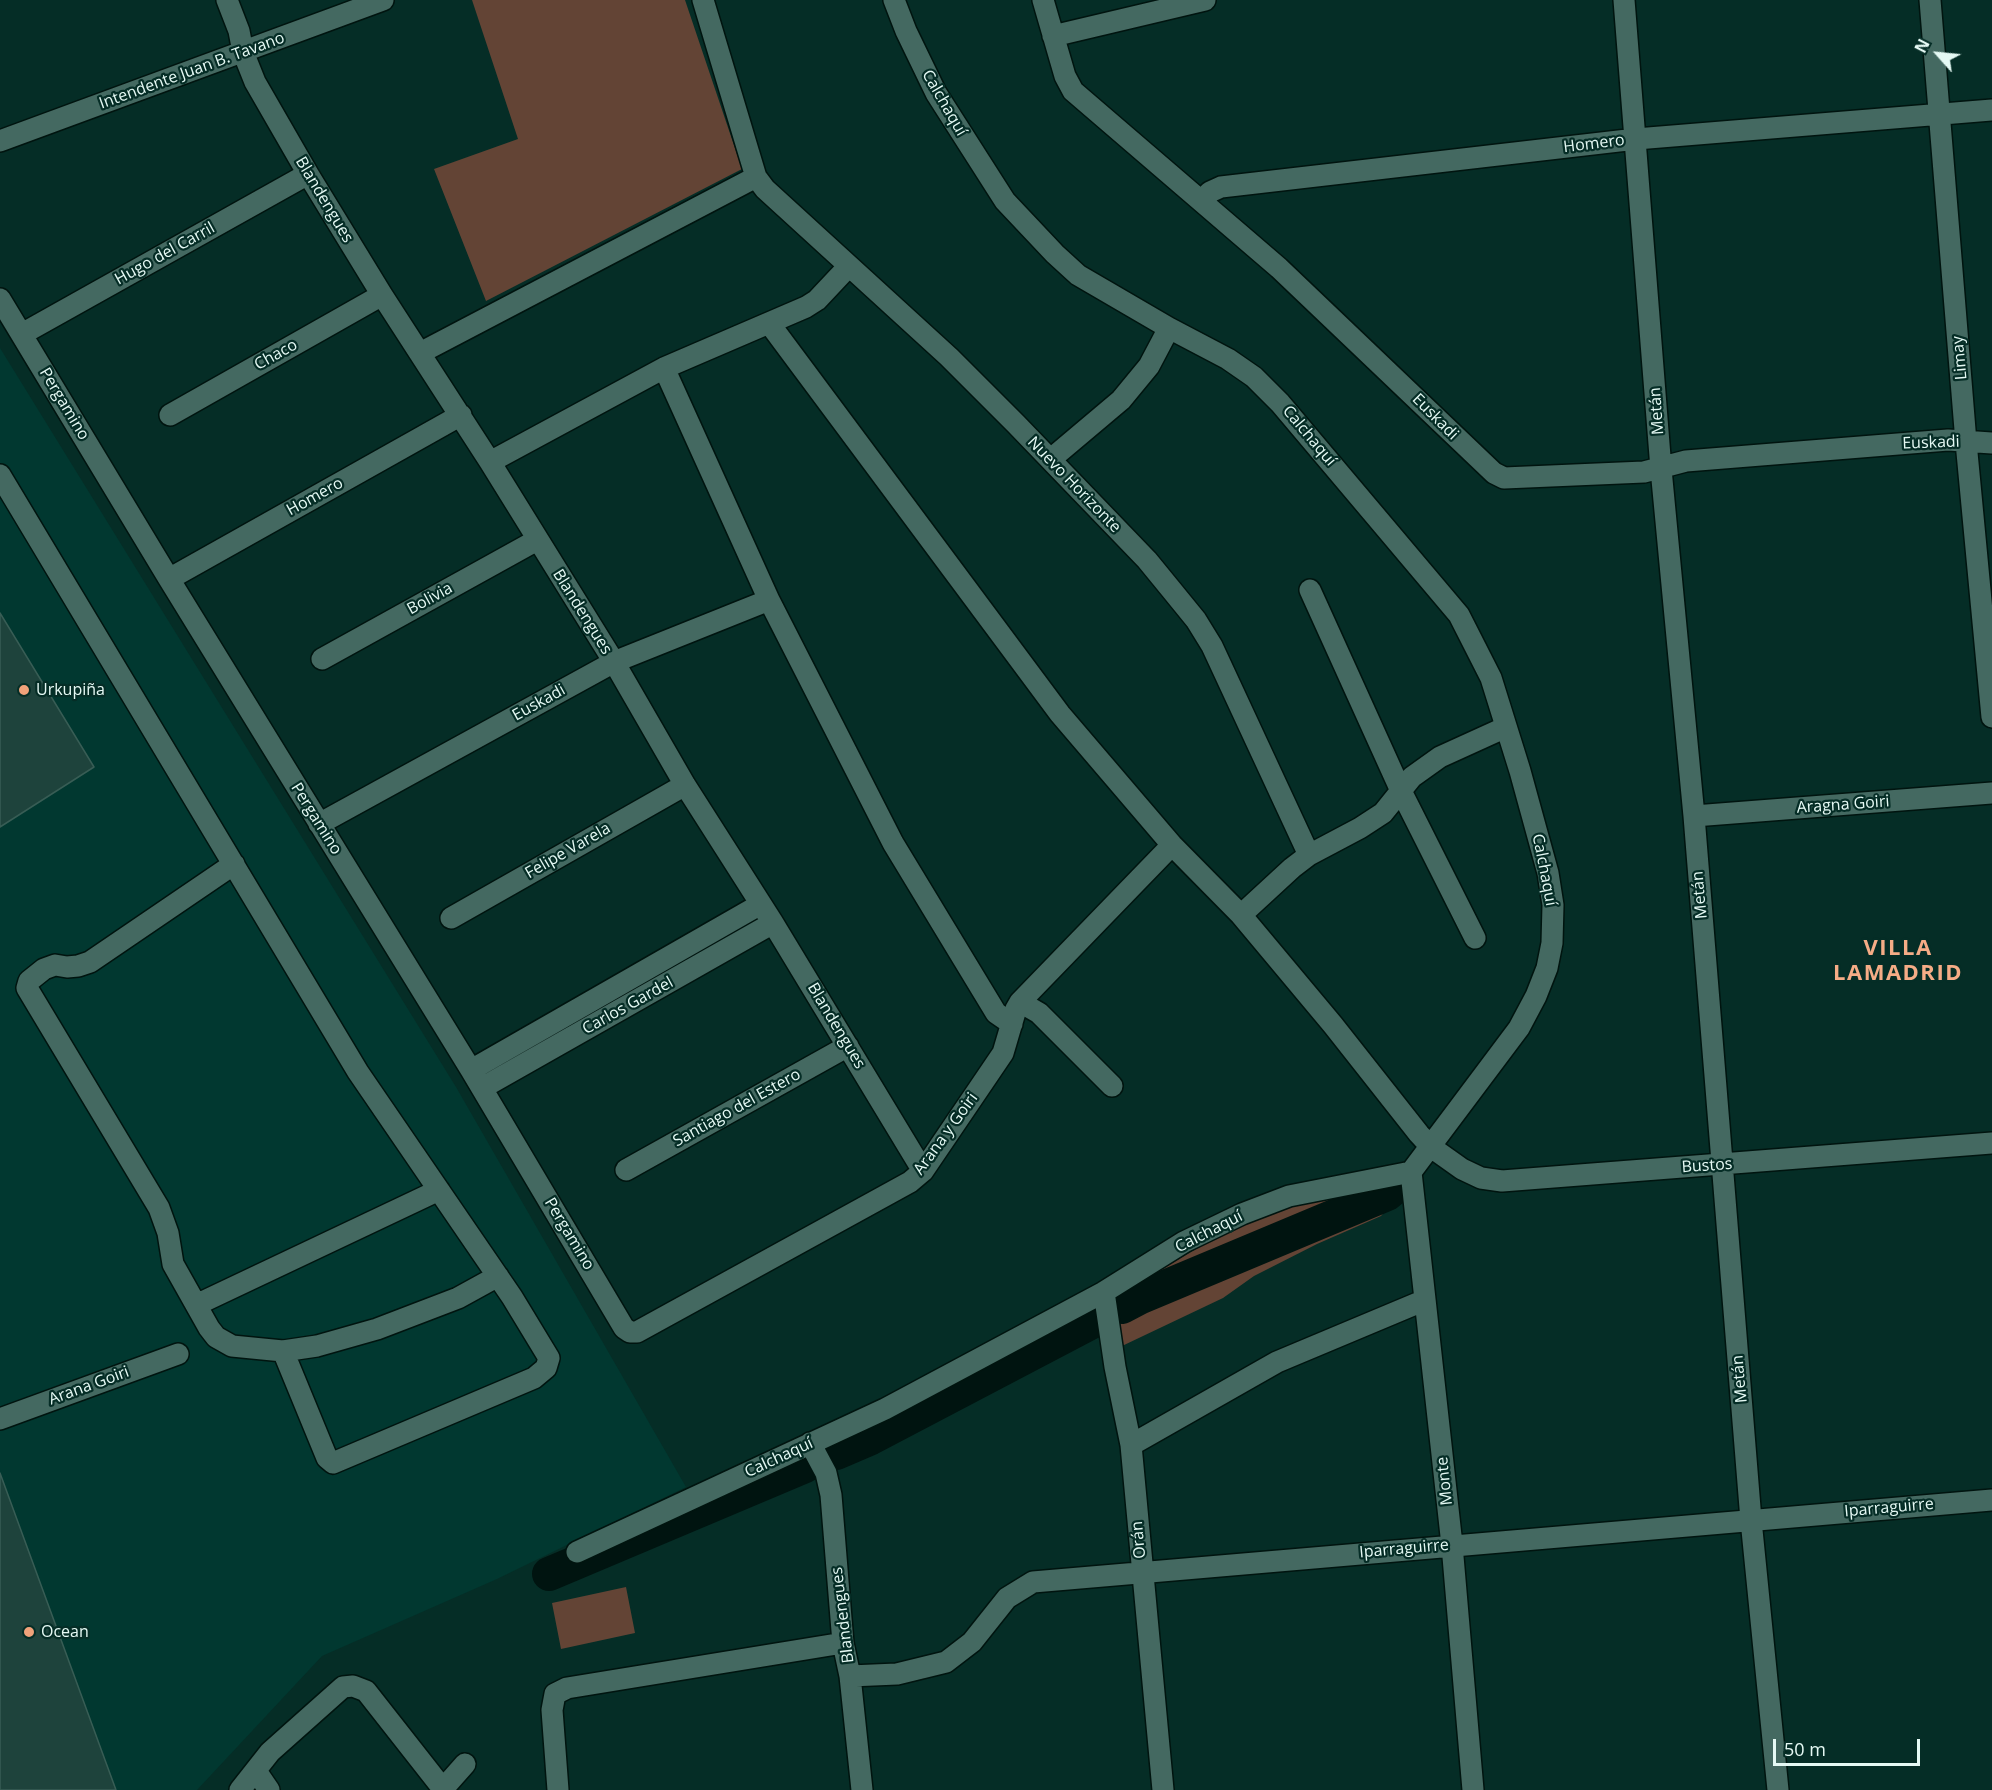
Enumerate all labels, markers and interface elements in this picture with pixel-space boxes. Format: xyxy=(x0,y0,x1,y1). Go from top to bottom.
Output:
north arrow xyxy=(1908,24,1968,84)
street label: Intendente Juan B. Tavano xyxy=(97,28,287,114)
text: N xyxy=(1909,35,1935,57)
street label: Calchaquí xyxy=(917,67,971,139)
street label: Homero xyxy=(1562,131,1626,157)
street label: Blandengues xyxy=(291,154,357,246)
street label: Hugo del Carril xyxy=(112,219,218,289)
street label: Chaco xyxy=(251,335,301,375)
street label: Limay xyxy=(1949,335,1971,381)
street label: Pergamino xyxy=(35,364,93,444)
street label: Metán xyxy=(1646,386,1668,436)
street label: Euskadi xyxy=(1408,390,1462,444)
street label: Calchaquí xyxy=(1278,402,1340,470)
street label: Euskadi xyxy=(1902,432,1960,454)
street label: Nuevo Horizonte xyxy=(1023,433,1125,537)
street label: Homero xyxy=(284,474,346,520)
street label: Blandengues xyxy=(548,566,616,658)
street label: Bolivia xyxy=(404,579,456,619)
place label: Urkupiña xyxy=(36,680,105,700)
street label: Euskadi xyxy=(509,681,569,725)
marker: Urkupiña xyxy=(17,683,31,697)
street label: Pergamino xyxy=(286,780,346,858)
street label: Aragna Goiri xyxy=(1796,792,1890,818)
street label: Felipe Varela xyxy=(522,819,614,883)
street label: Calchaquí xyxy=(1528,832,1560,908)
street label: Metán xyxy=(1688,870,1712,920)
district label: VILLA LAMADRID xyxy=(1833,936,1963,987)
street label: Carlos Gardel xyxy=(579,973,677,1039)
street label: Blandengues xyxy=(803,980,869,1072)
street label: Santiago del Estero xyxy=(670,1065,804,1151)
street label: Arana y Goiri xyxy=(910,1089,982,1179)
street label: Bustos xyxy=(1681,1155,1733,1177)
street label: Pergamino xyxy=(540,1194,598,1274)
street label: Calchaquí xyxy=(1172,1207,1246,1257)
street label: Metán xyxy=(1728,1354,1752,1404)
street label: Arana Goiri xyxy=(46,1363,132,1409)
street label: Calchaquí xyxy=(742,1434,816,1482)
street label: Monte xyxy=(1433,1456,1457,1506)
street label: Iparraguirre xyxy=(1843,1495,1935,1521)
street label: Orán xyxy=(1128,1520,1150,1560)
street label: Iparraguirre xyxy=(1358,1536,1450,1562)
street label: Blandengues xyxy=(828,1566,858,1664)
place label: Ocean xyxy=(41,1622,89,1642)
marker: Ocean xyxy=(22,1625,36,1639)
scale bar xyxy=(1776,1727,1923,1765)
text: 50 m xyxy=(1784,1737,1826,1761)

